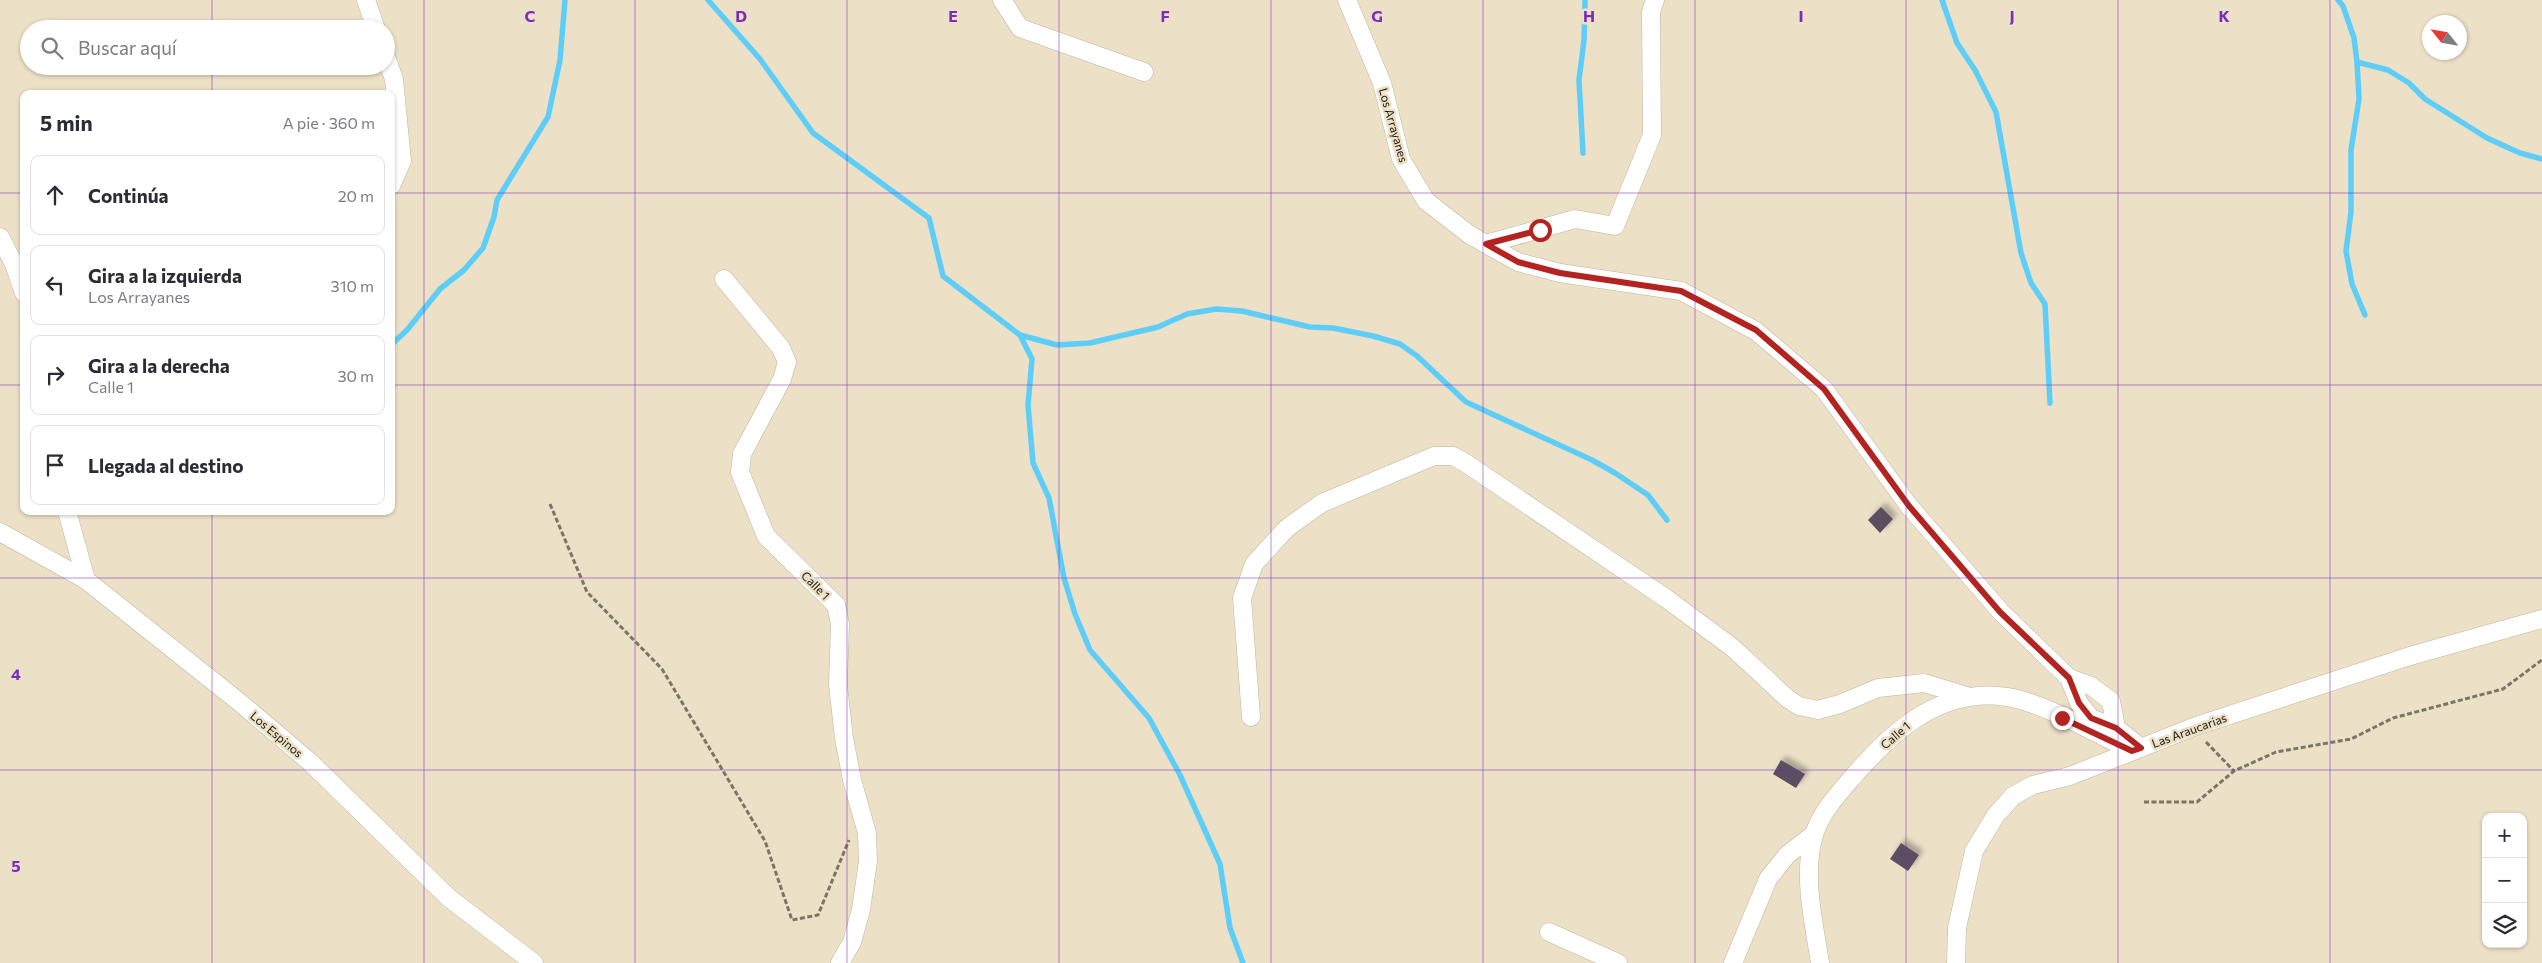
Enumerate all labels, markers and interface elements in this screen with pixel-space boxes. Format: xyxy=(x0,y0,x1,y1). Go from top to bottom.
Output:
text: C xyxy=(525,6,536,25)
text: D xyxy=(735,6,747,25)
text: E xyxy=(948,6,958,25)
text: F xyxy=(1160,6,1170,25)
text: G xyxy=(1371,6,1383,25)
text: H xyxy=(1583,6,1595,25)
text: I xyxy=(1798,6,1804,25)
text: J xyxy=(2009,6,2015,25)
text: K xyxy=(2218,6,2230,25)
north arrow xyxy=(2422,15,2467,60)
search box xyxy=(20,20,395,75)
icon: search xyxy=(38,34,66,62)
text: Buscar aquí xyxy=(78,36,177,59)
street label: Los Arrayanes xyxy=(1377,86,1411,164)
text: 5 min xyxy=(40,110,93,135)
text: A pie · 360 m xyxy=(283,113,375,132)
icon: ahead xyxy=(41,181,69,209)
text: Continúa xyxy=(88,184,169,207)
text: 20 m xyxy=(338,186,374,205)
route start xyxy=(1529,219,1552,242)
text: Gira a la izquierda xyxy=(88,264,242,287)
icon: left xyxy=(41,271,69,299)
text: 310 m xyxy=(331,276,374,295)
text: Los Arrayanes xyxy=(88,287,190,306)
text: Gira a la derecha xyxy=(88,354,230,377)
icon: right xyxy=(41,361,69,389)
text: 30 m xyxy=(337,366,374,385)
text: Calle 1 xyxy=(88,377,134,396)
icon: arrive xyxy=(41,451,69,479)
text: Llegada al destino xyxy=(88,454,244,477)
street label: Calle 1 xyxy=(799,568,833,602)
text: 4 xyxy=(11,664,21,683)
route end xyxy=(2051,707,2074,730)
street label: Los Espinos xyxy=(248,708,306,760)
street label: Las Araucarias xyxy=(2150,710,2228,750)
street label: Calle 1 xyxy=(1877,718,1913,752)
map controls xyxy=(2482,813,2527,948)
button: + xyxy=(2482,813,2527,858)
text: 5 xyxy=(11,856,21,875)
button: − xyxy=(2482,858,2527,903)
button: layers xyxy=(2482,903,2527,948)

